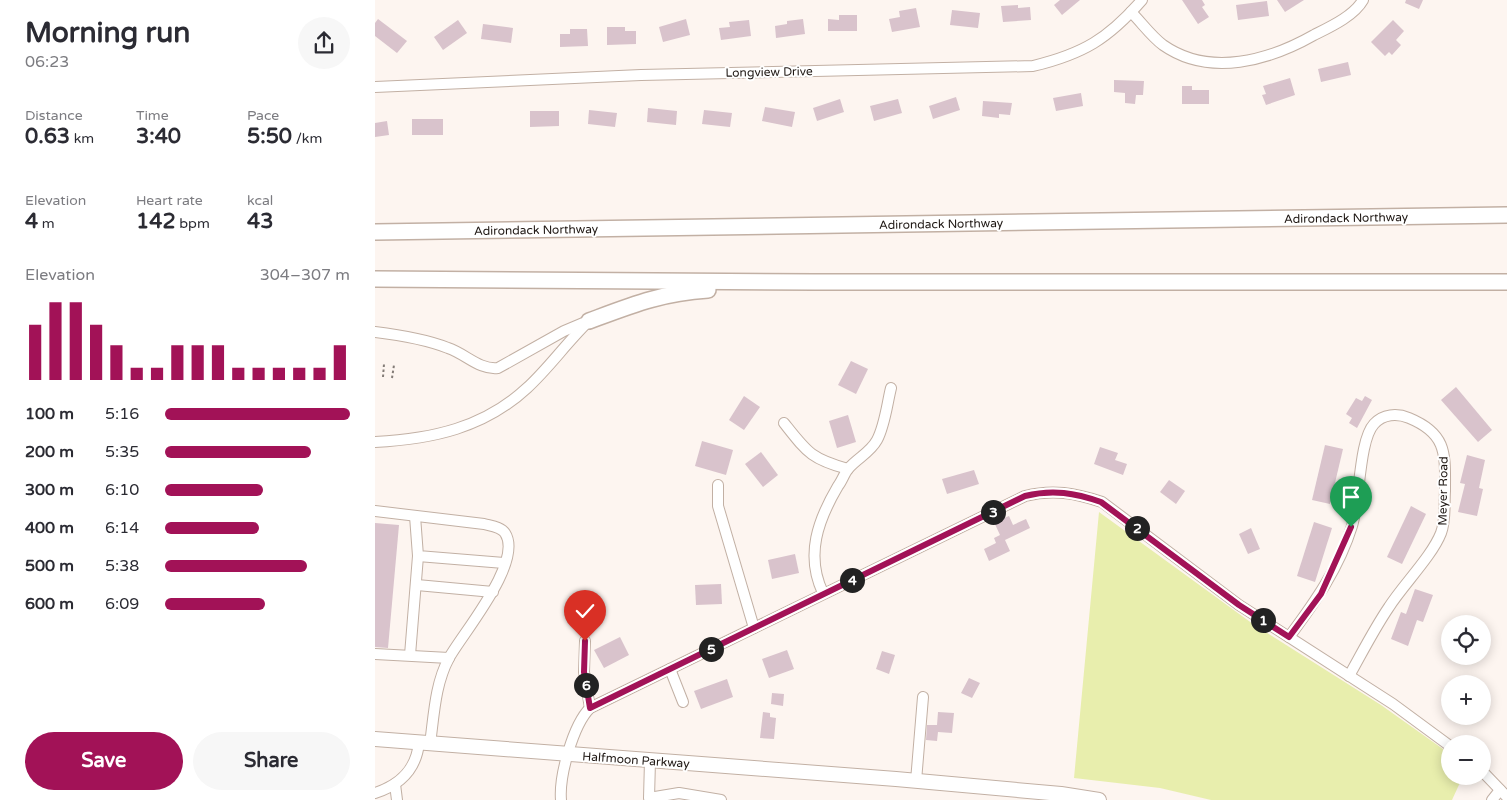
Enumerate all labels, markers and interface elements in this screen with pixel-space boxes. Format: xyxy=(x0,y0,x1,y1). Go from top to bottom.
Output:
text: Morning run xyxy=(25,16,190,50)
button: share xyxy=(298,17,350,69)
text: 06:23 xyxy=(25,52,69,72)
street label: Longview Drive xyxy=(725,64,813,80)
text: Distance xyxy=(25,107,83,124)
text: Time xyxy=(136,107,169,124)
text: Pace xyxy=(247,107,279,124)
text: 0.63 xyxy=(25,124,70,149)
text: 3:40 xyxy=(136,124,181,149)
text: 5:50 xyxy=(247,124,292,149)
text: km xyxy=(70,130,94,147)
text: /km xyxy=(292,130,322,147)
text: Elevation xyxy=(25,192,86,209)
text: Heart rate xyxy=(136,192,203,209)
text: kcal xyxy=(247,192,273,209)
text: 4 xyxy=(25,209,38,234)
text: 142 xyxy=(136,209,176,234)
text: 43 xyxy=(247,209,273,234)
street label: Adirondack Northway xyxy=(1284,210,1409,226)
text: m xyxy=(38,215,55,232)
text: bpm xyxy=(176,215,210,232)
street label: Adirondack Northway xyxy=(879,216,1004,232)
street label: Adirondack Northway xyxy=(474,222,599,238)
text: Elevation xyxy=(25,265,95,285)
text: 304–307 m xyxy=(260,265,350,285)
text: 100 m xyxy=(25,404,74,424)
text: 5:16 xyxy=(105,404,139,424)
text: 200 m xyxy=(25,442,74,462)
text: 5:35 xyxy=(105,442,139,462)
street label: Meyer Road xyxy=(1435,456,1451,526)
pin xyxy=(1330,476,1372,527)
text: 300 m xyxy=(25,480,74,500)
text: 6:10 xyxy=(105,480,139,500)
icon: arrive xyxy=(1337,483,1365,511)
pin: 3 xyxy=(981,500,1005,524)
text: 3 xyxy=(989,504,998,521)
pin: 2 xyxy=(1125,516,1149,540)
text: 400 m xyxy=(25,518,74,538)
text: 6:14 xyxy=(105,518,139,538)
text: 2 xyxy=(1133,520,1142,537)
text: 500 m xyxy=(25,556,74,576)
text: 5:38 xyxy=(105,556,139,576)
pin: 4 xyxy=(839,568,865,592)
text: 4 xyxy=(848,572,857,589)
pin xyxy=(564,590,606,641)
text: 600 m xyxy=(25,594,74,614)
text: 6:09 xyxy=(105,594,139,614)
icon: check xyxy=(571,597,599,625)
pin: 1 xyxy=(1251,608,1275,632)
text: 1 xyxy=(1259,612,1268,629)
map controls xyxy=(1441,615,1491,785)
button: locate xyxy=(1441,615,1491,665)
pin: 5 xyxy=(699,636,723,662)
text: 5 xyxy=(707,641,716,658)
pin: 6 xyxy=(573,672,599,698)
button: + xyxy=(1441,675,1491,725)
text: 6 xyxy=(582,677,591,694)
button: Save xyxy=(25,732,183,790)
button: Share xyxy=(193,732,350,790)
button: − xyxy=(1441,735,1491,785)
street label: Halfmoon Parkway xyxy=(582,749,691,771)

